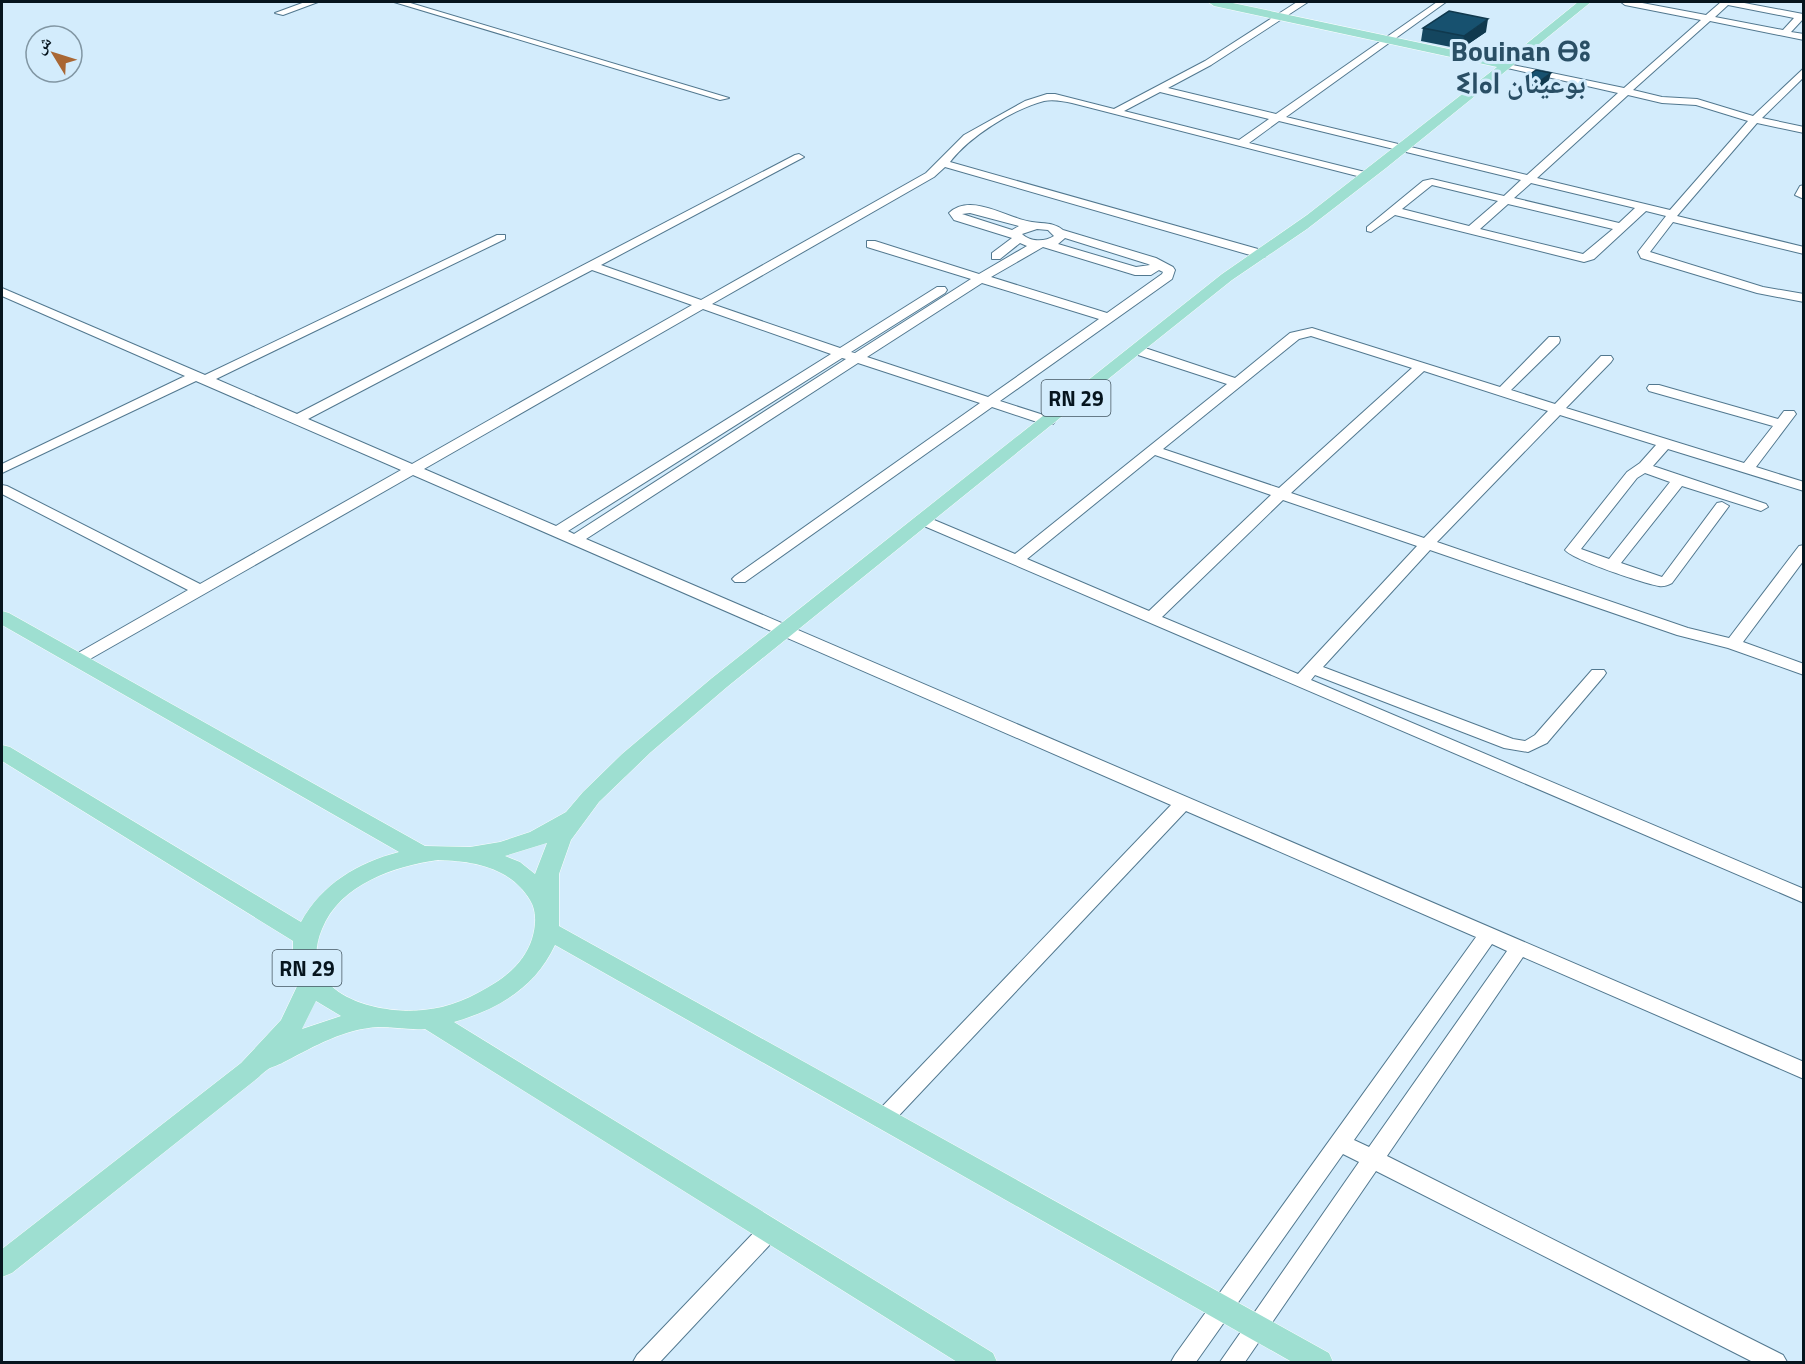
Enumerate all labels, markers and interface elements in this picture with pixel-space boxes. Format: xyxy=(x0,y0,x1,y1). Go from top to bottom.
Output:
north arrow xyxy=(24,24,84,84)
district label: Bouinan ⴱⵓ ⵉⵏⴰⵏ بوعينان xyxy=(1451,29,1591,104)
text: ش xyxy=(27,31,57,59)
road number: RN 29 xyxy=(1042,380,1110,416)
road number: RN 29 xyxy=(272,950,342,986)

